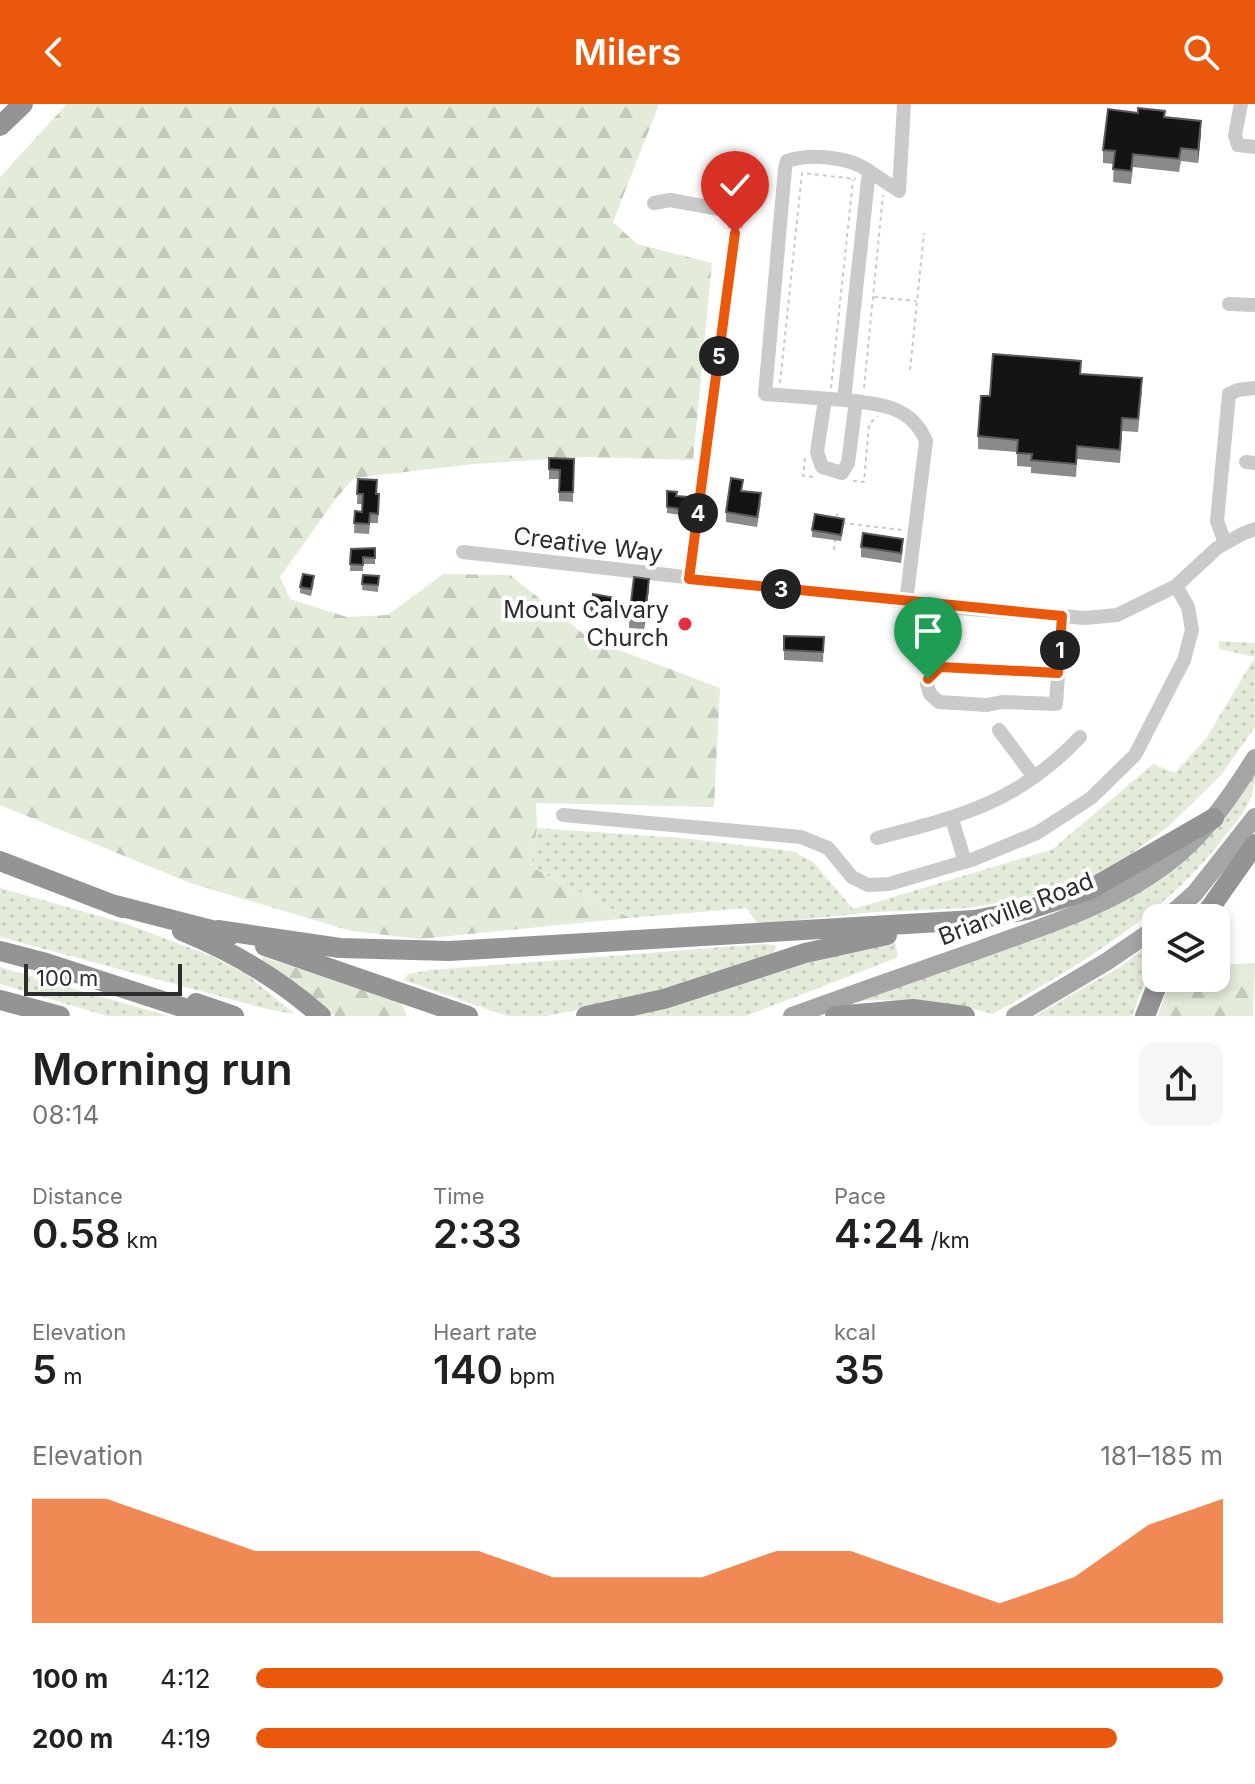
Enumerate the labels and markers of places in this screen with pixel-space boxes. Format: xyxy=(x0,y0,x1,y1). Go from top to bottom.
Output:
pin xyxy=(701,151,769,233)
pin: 5 xyxy=(699,336,739,376)
pin: 4 xyxy=(678,493,718,533)
pin: 3 xyxy=(761,569,801,609)
place label: Mount Calvary Church xyxy=(503,595,669,652)
pin xyxy=(894,597,962,679)
marker: Mount Calvary Church xyxy=(676,615,694,633)
pin: 1 xyxy=(1040,630,1080,670)

